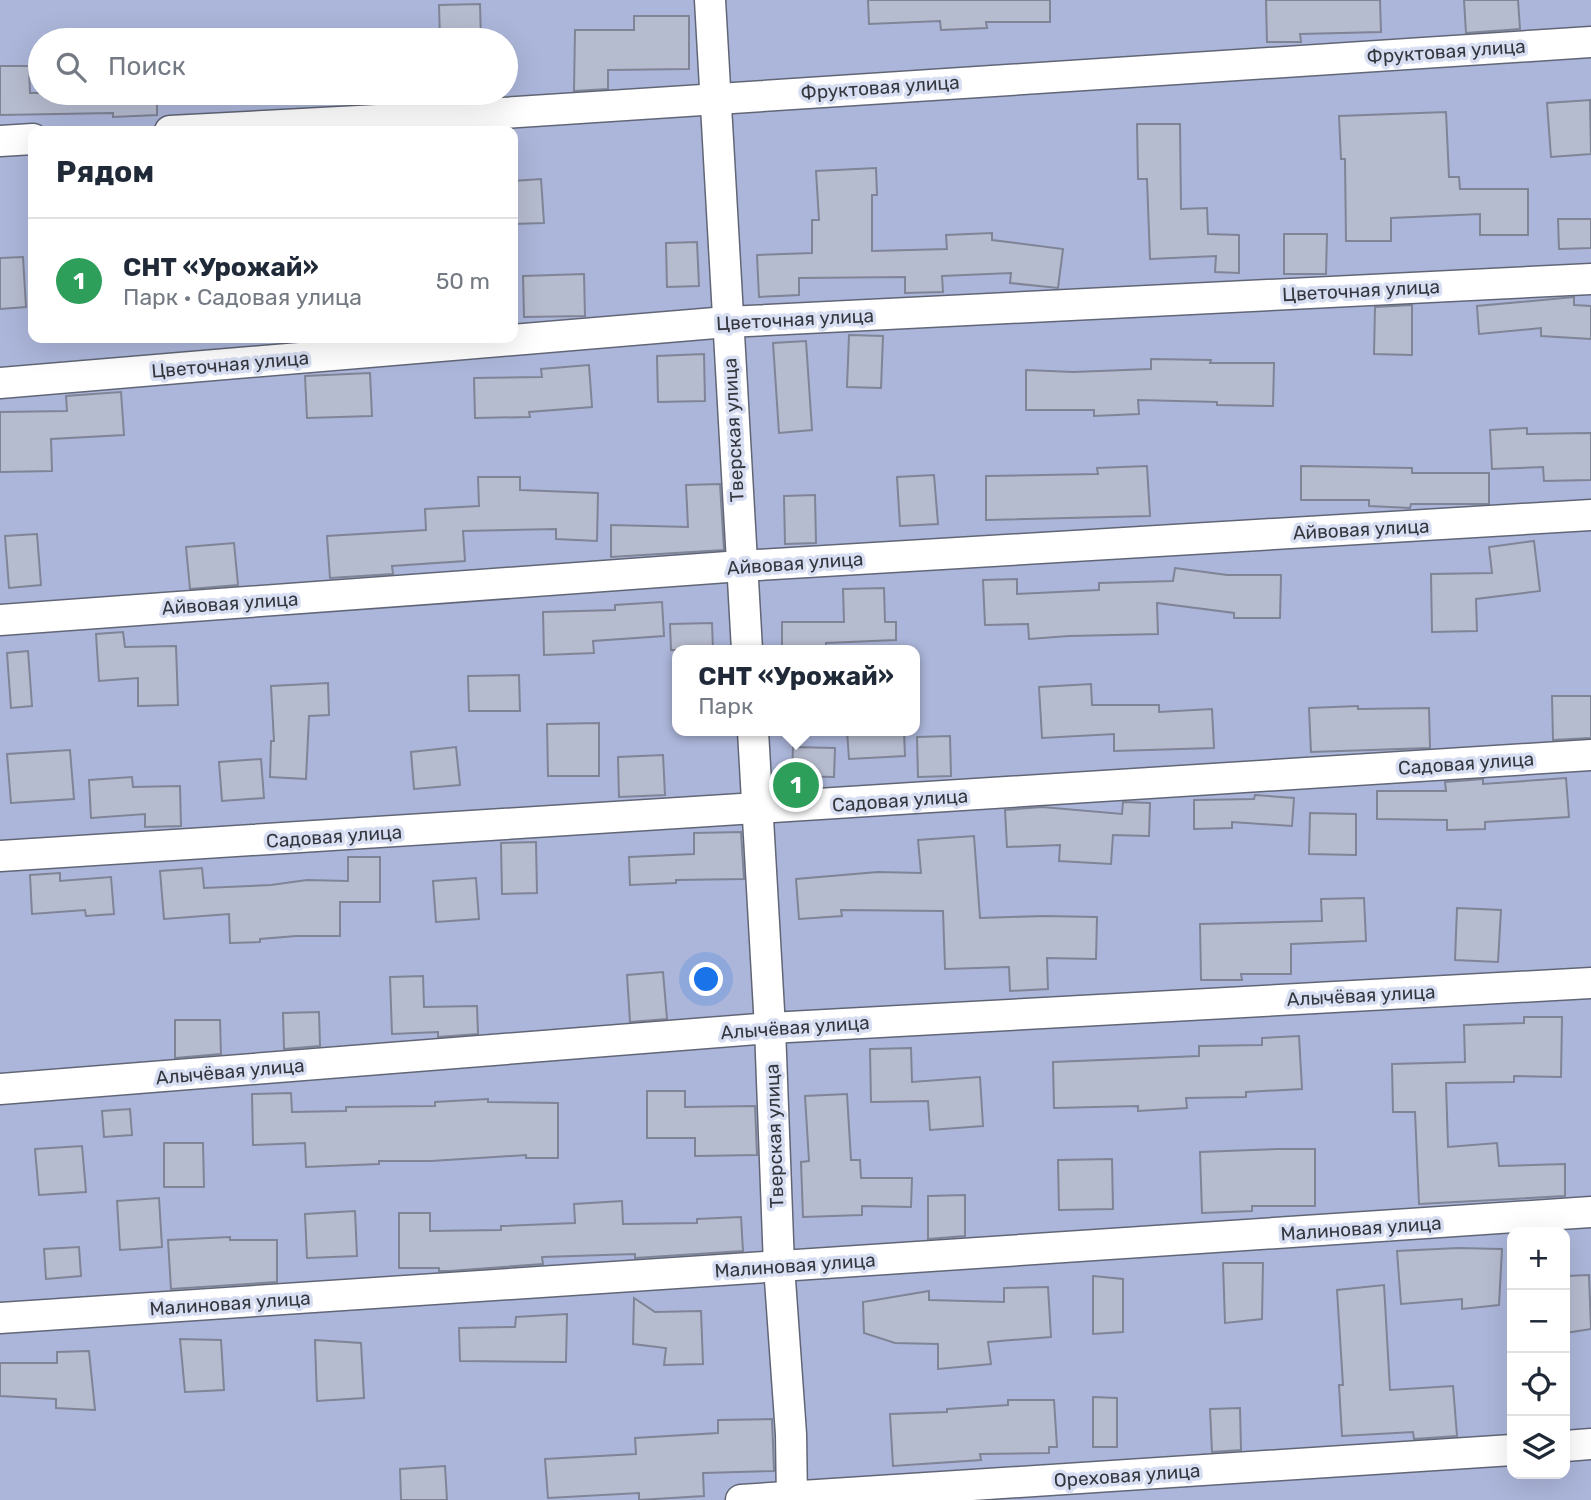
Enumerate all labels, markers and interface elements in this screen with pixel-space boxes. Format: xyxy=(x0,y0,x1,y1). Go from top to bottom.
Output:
search box xyxy=(28,28,518,105)
street label: Фруктовая улица xyxy=(1366,34,1526,69)
icon: search xyxy=(52,48,90,86)
text: Поиск xyxy=(108,51,186,82)
street label: Фруктовая улица xyxy=(800,70,960,105)
text: Рядом xyxy=(56,154,154,190)
text: СНТ «Урожай» xyxy=(123,252,319,283)
text: 1 xyxy=(73,267,85,295)
text: 50 m xyxy=(436,267,490,295)
street label: Цветочная улица xyxy=(1282,275,1441,306)
text: Парк · Садовая улица xyxy=(123,283,362,311)
street label: Цветочная улица xyxy=(716,304,875,335)
street label: Цветочная улица xyxy=(150,346,310,383)
street label: Тверская улица xyxy=(718,357,749,503)
street label: Айвовая улица xyxy=(1292,514,1430,545)
street label: Айвовая улица xyxy=(726,547,864,580)
street label: Айвовая улица xyxy=(161,587,299,620)
popup xyxy=(672,645,920,736)
text: СНТ «Урожай» xyxy=(698,661,894,692)
text: Парк xyxy=(698,692,753,720)
street label: Садовая улица xyxy=(1397,747,1535,780)
pin: 1 xyxy=(773,759,819,811)
street label: Садовая улица xyxy=(831,784,969,817)
street label: Садовая улица xyxy=(265,820,403,853)
your location xyxy=(689,962,723,996)
street label: Алычёвая улица xyxy=(1286,980,1436,1011)
street label: Алычёвая улица xyxy=(720,1011,870,1044)
street label: Алычёвая улица xyxy=(155,1054,305,1089)
street label: Тверская улица xyxy=(760,1063,789,1209)
street label: Малиновая улица xyxy=(1280,1211,1442,1246)
map controls xyxy=(1507,1227,1570,1479)
button: + xyxy=(1507,1227,1570,1290)
street label: Малиновая улица xyxy=(714,1248,876,1283)
street label: Малиновая улица xyxy=(149,1286,311,1321)
button: − xyxy=(1507,1290,1570,1353)
button: locate xyxy=(1507,1353,1570,1416)
button: layers xyxy=(1507,1416,1570,1479)
street label: Ореховая улица xyxy=(1053,1459,1201,1492)

